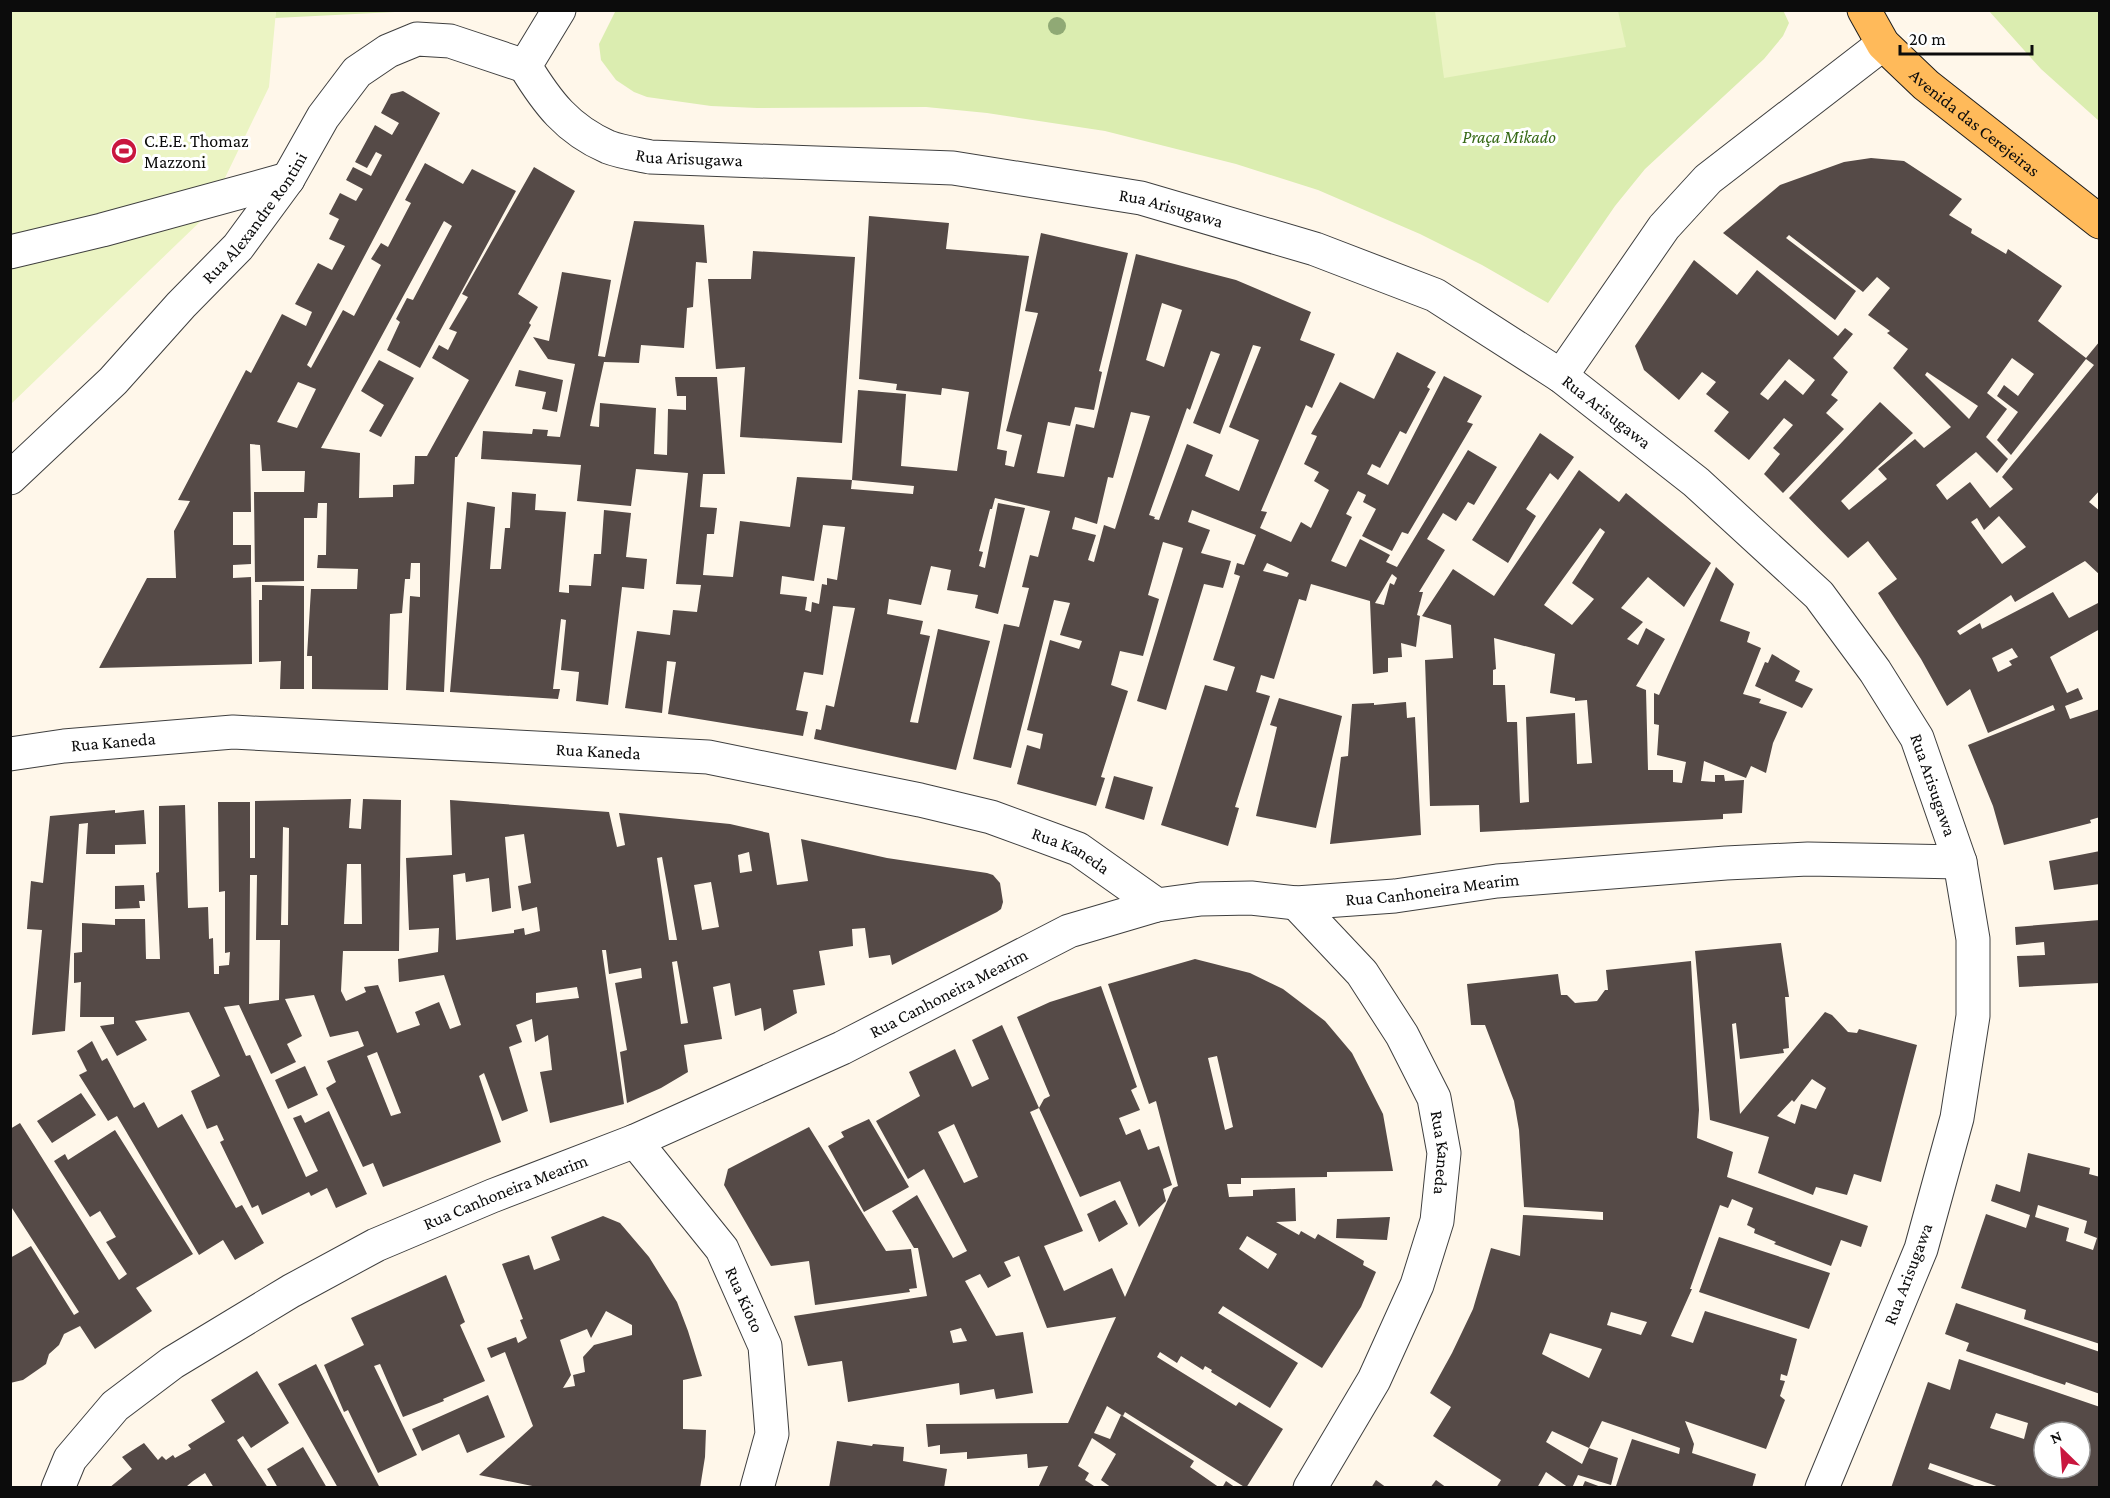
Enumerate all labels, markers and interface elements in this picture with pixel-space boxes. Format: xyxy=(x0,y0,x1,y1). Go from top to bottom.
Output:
scale bar xyxy=(1900,18,2032,56)
text: 20 m xyxy=(1909,29,1946,49)
street label: Avenida das Cerejeiras xyxy=(1906,65,2044,181)
park label: Praça Mikado xyxy=(1462,127,1556,147)
place label: C.E.E. Thomaz Mazzoni xyxy=(144,131,249,172)
sports icon: C.E.E. Thomaz Mazzoni xyxy=(109,136,139,166)
street label: Rua Arisugawa xyxy=(634,144,743,170)
street label: Rua Alexandre Rontini xyxy=(198,149,311,287)
street label: Rua Arisugawa xyxy=(1118,185,1226,232)
street label: Rua Arisugawa xyxy=(1558,371,1655,453)
street label: Rua Kaneda xyxy=(70,728,156,755)
street label: Rua Arisugawa xyxy=(1906,731,1960,839)
street label: Rua Kaneda xyxy=(555,739,641,763)
street label: Rua Kaneda xyxy=(1029,823,1114,878)
street label: Rua Canhoneira Mearim xyxy=(1345,869,1520,909)
street label: Rua Canhoneira Mearim xyxy=(866,944,1031,1042)
street label: Rua Kaneda xyxy=(1426,1109,1454,1196)
street label: Rua Canhoneira Mearim xyxy=(420,1150,591,1234)
street label: Rua Arisugawa xyxy=(1879,1220,1937,1328)
street label: Rua Kioto xyxy=(721,1264,768,1336)
north arrow xyxy=(2032,1420,2092,1480)
text: N xyxy=(2047,1427,2064,1447)

